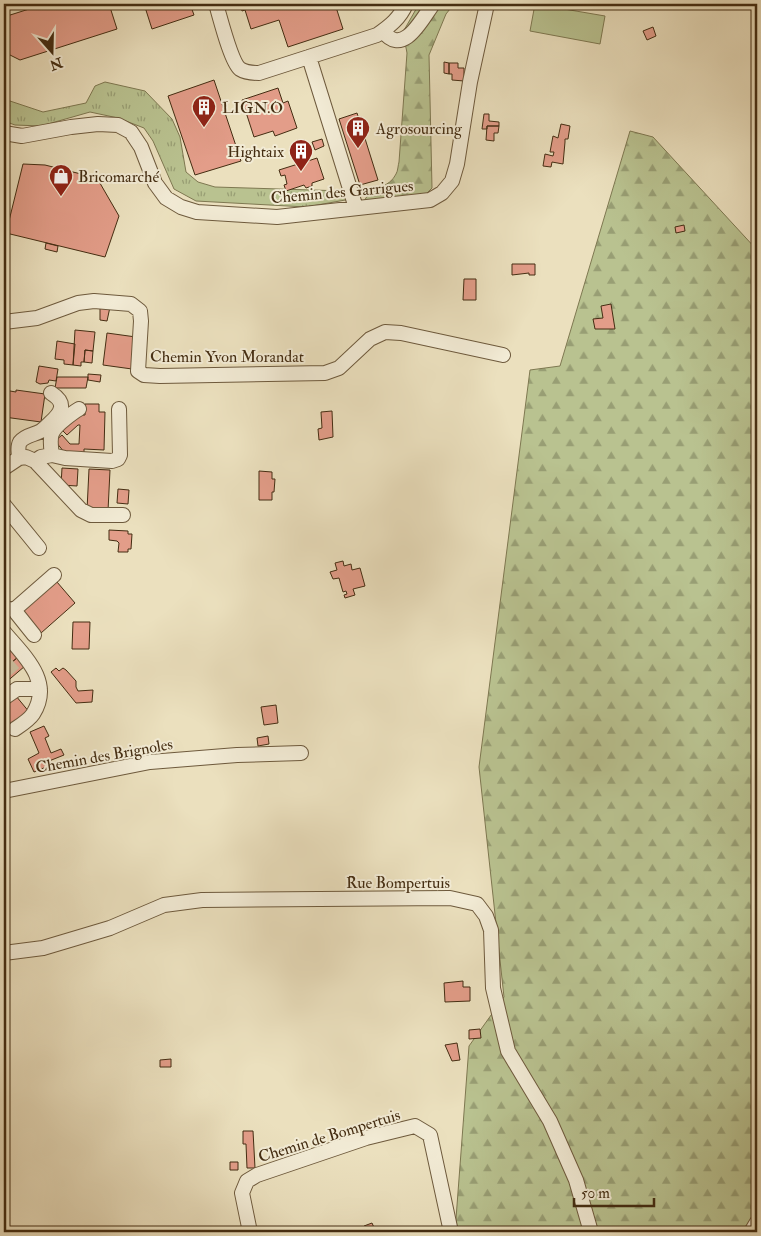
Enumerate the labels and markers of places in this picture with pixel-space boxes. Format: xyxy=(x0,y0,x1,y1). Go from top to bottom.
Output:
building icon: LIGN.O xyxy=(191,94,217,128)
place label: LIGN.O xyxy=(222,98,283,118)
building icon: Agrosourcing xyxy=(345,115,371,149)
place label: Agrosourcing xyxy=(375,119,463,139)
building icon: Hightaix xyxy=(288,138,314,172)
place label: Hightaix xyxy=(227,142,284,162)
shop icon: Bricomarché xyxy=(48,163,74,197)
place label: Bricomarché xyxy=(78,167,159,187)

